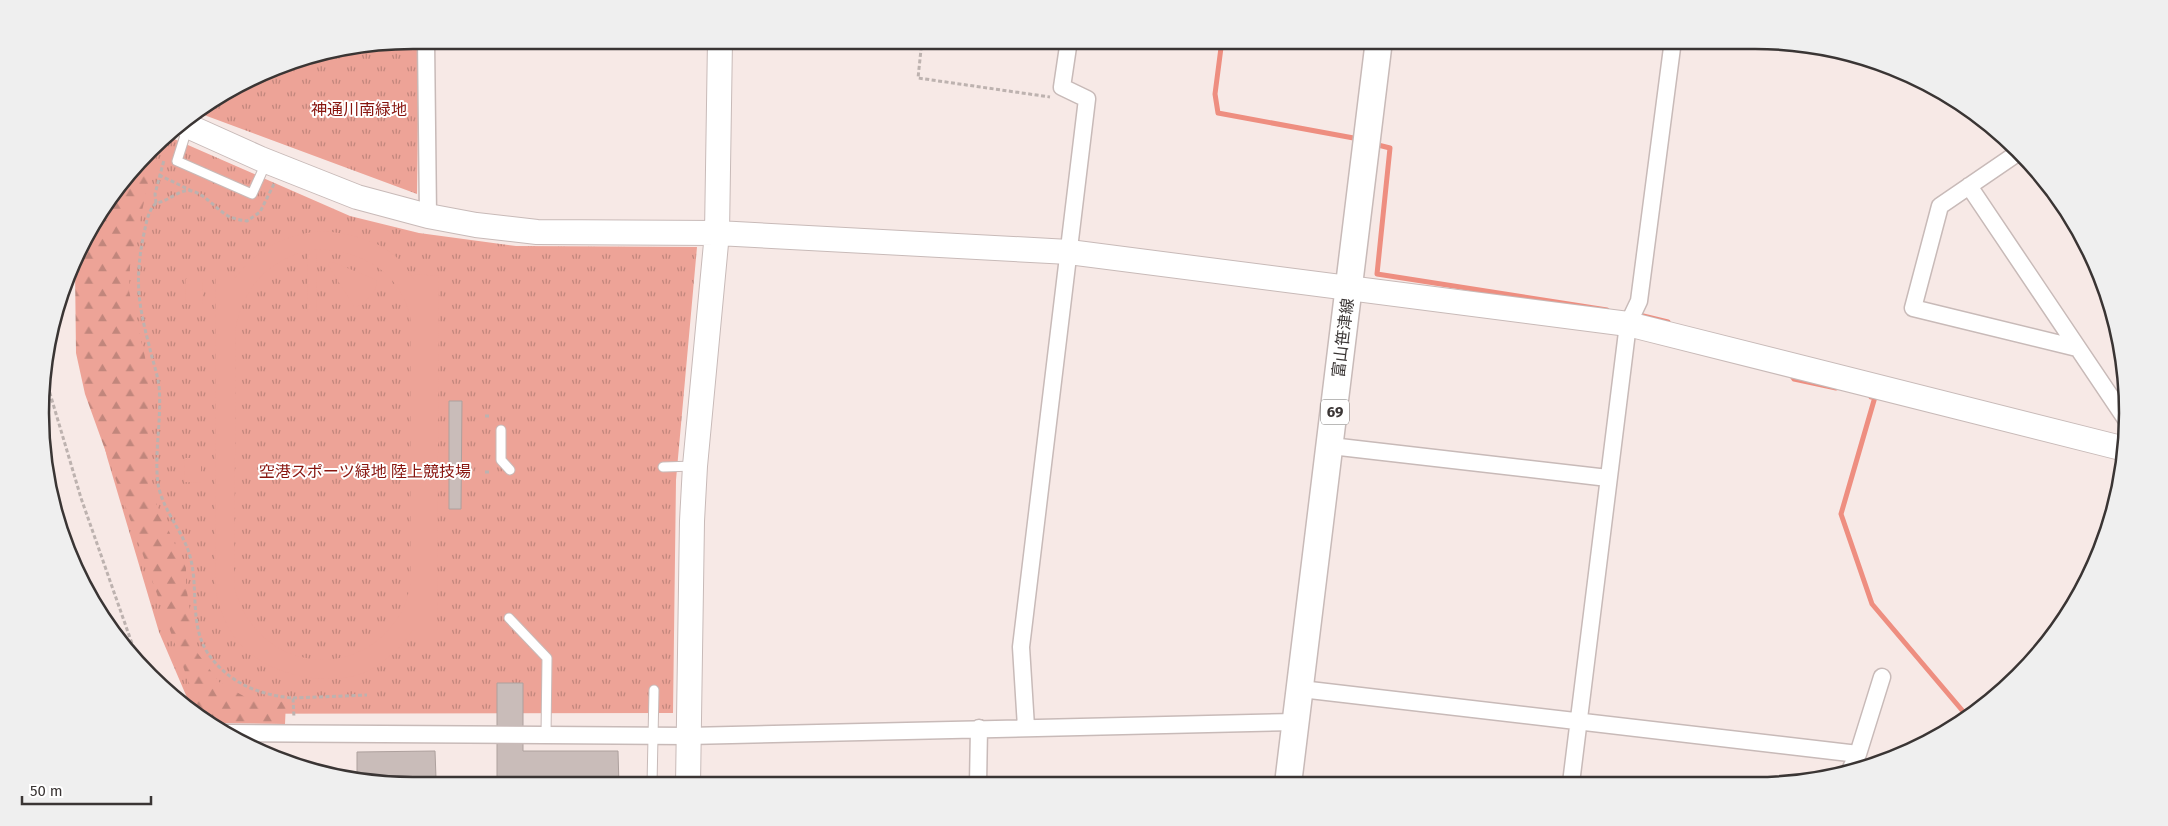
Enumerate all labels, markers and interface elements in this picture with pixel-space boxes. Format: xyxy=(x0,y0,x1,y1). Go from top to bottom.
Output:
park label: 神通川南緑地 xyxy=(311,100,407,119)
street label: 富山笹津線 xyxy=(1329,297,1357,379)
road number: 69 xyxy=(1321,400,1349,424)
park label: 空港スポーツ緑地 陸上競技場 xyxy=(259,462,471,481)
scale bar xyxy=(22,774,151,806)
text: 50 m xyxy=(30,782,63,800)

